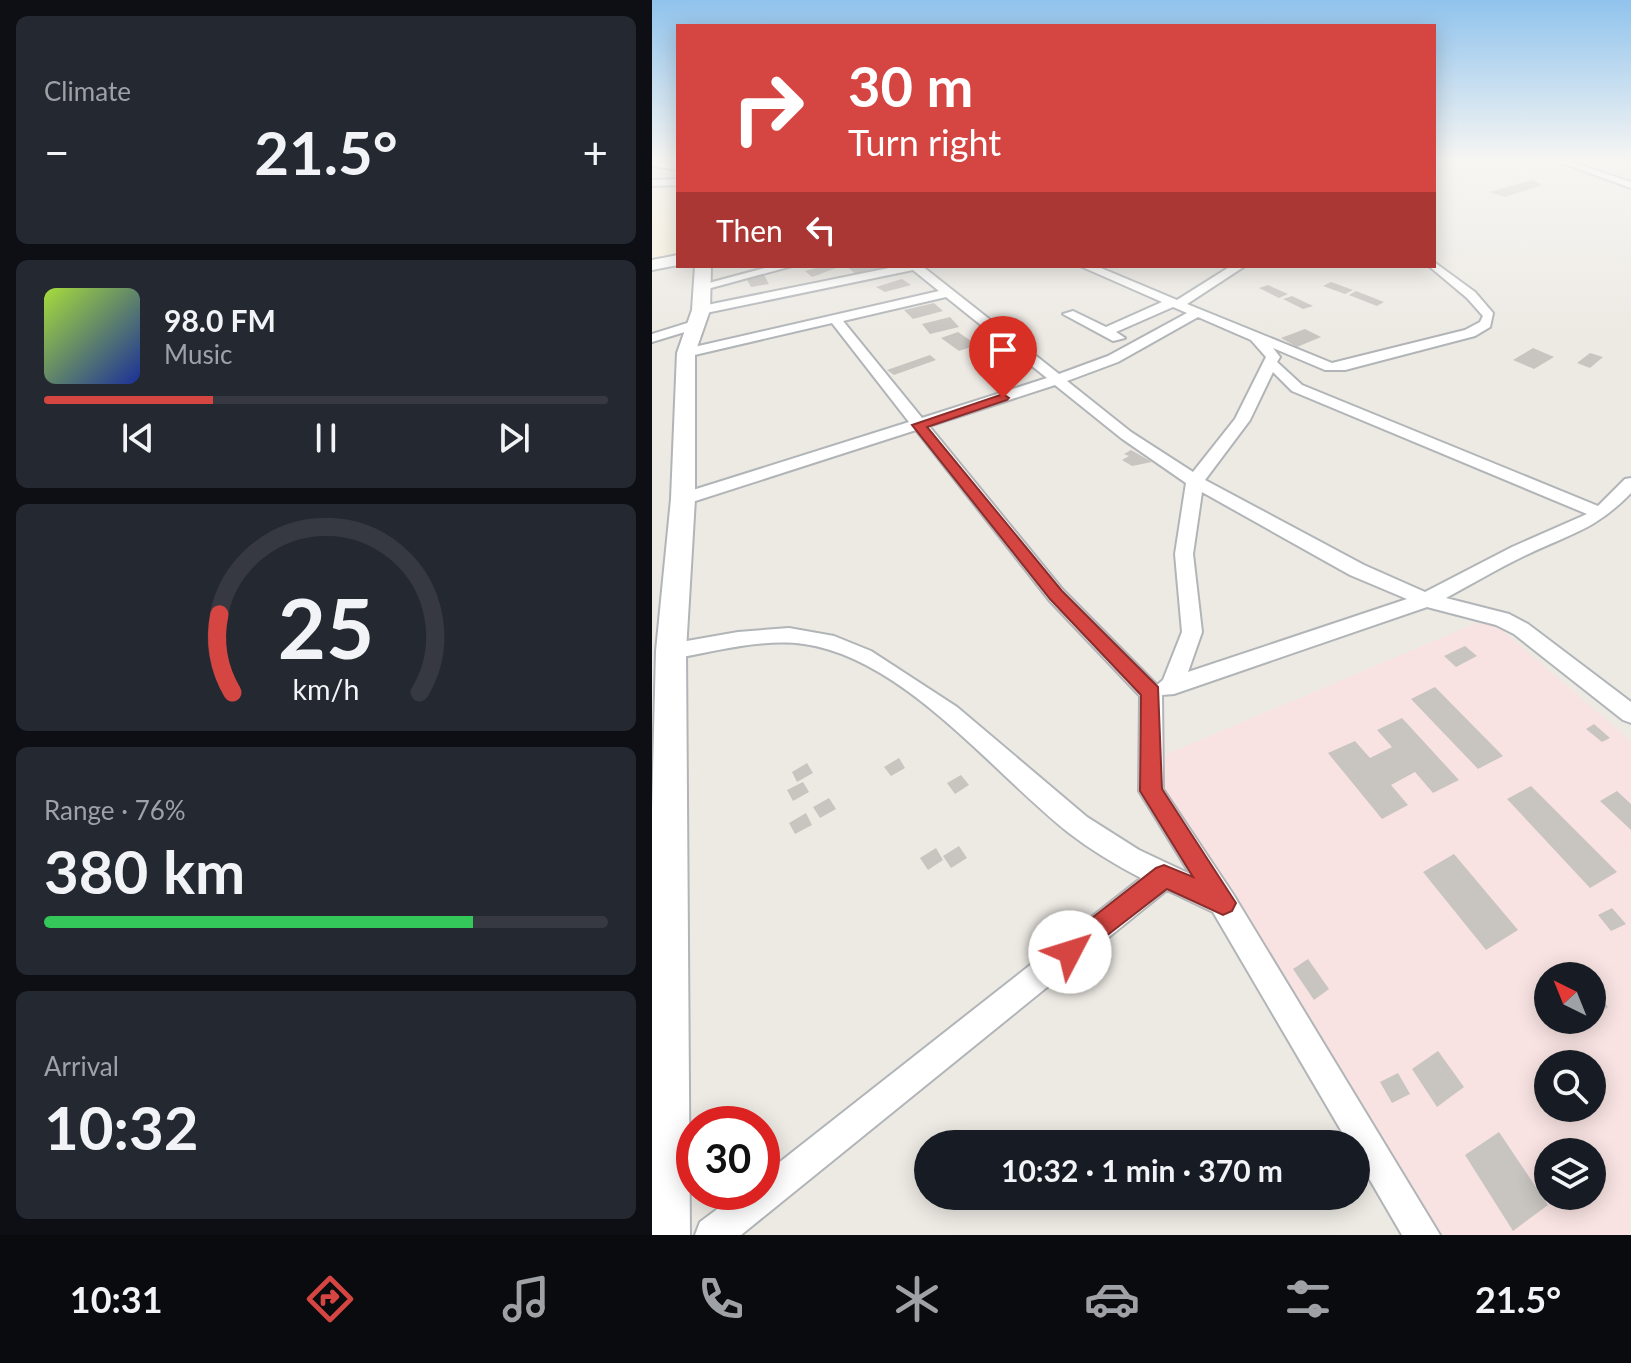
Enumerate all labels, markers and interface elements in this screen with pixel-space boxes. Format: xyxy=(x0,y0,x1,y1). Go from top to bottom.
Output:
text: 30 m xyxy=(848,52,973,119)
icon: right xyxy=(716,56,820,160)
text: Climate xyxy=(44,75,131,107)
text: 21.5° xyxy=(254,116,398,188)
text: Turn right xyxy=(848,120,1001,164)
text: − xyxy=(44,126,70,178)
text: + xyxy=(582,126,608,178)
icon: left xyxy=(799,208,843,252)
text: Then xyxy=(716,212,783,248)
text: 98.0 FM xyxy=(164,302,276,338)
pin xyxy=(969,316,1037,398)
icon: arrive xyxy=(981,328,1025,372)
text: Music xyxy=(164,338,232,370)
icon: previous xyxy=(116,416,160,460)
icon: pause xyxy=(304,416,348,460)
icon: next xyxy=(492,416,536,460)
text: 25 xyxy=(278,577,374,677)
text: km/h xyxy=(293,673,359,707)
text: Range · 76% xyxy=(44,794,186,826)
text: 380 km xyxy=(44,835,245,907)
position arrow xyxy=(1028,910,1112,994)
north arrow xyxy=(1534,962,1606,1034)
map controls xyxy=(1534,962,1606,1210)
text: Arrival xyxy=(44,1050,119,1082)
button: search xyxy=(1534,1050,1606,1122)
text: 10:32 xyxy=(44,1091,199,1163)
speed limit sign: 30 xyxy=(676,1106,780,1210)
button: layers xyxy=(1534,1138,1606,1210)
text: 10:32 · 1 min · 370 m xyxy=(1001,1152,1283,1188)
icon: directions xyxy=(302,1271,358,1327)
icon: music xyxy=(498,1271,554,1327)
icon: phone xyxy=(693,1271,749,1327)
icon: climate xyxy=(889,1271,945,1327)
icon: car xyxy=(1084,1271,1140,1327)
icon: filters xyxy=(1280,1271,1336,1327)
text: 10:31 xyxy=(70,1277,163,1321)
text: 21.5° xyxy=(1475,1277,1561,1321)

